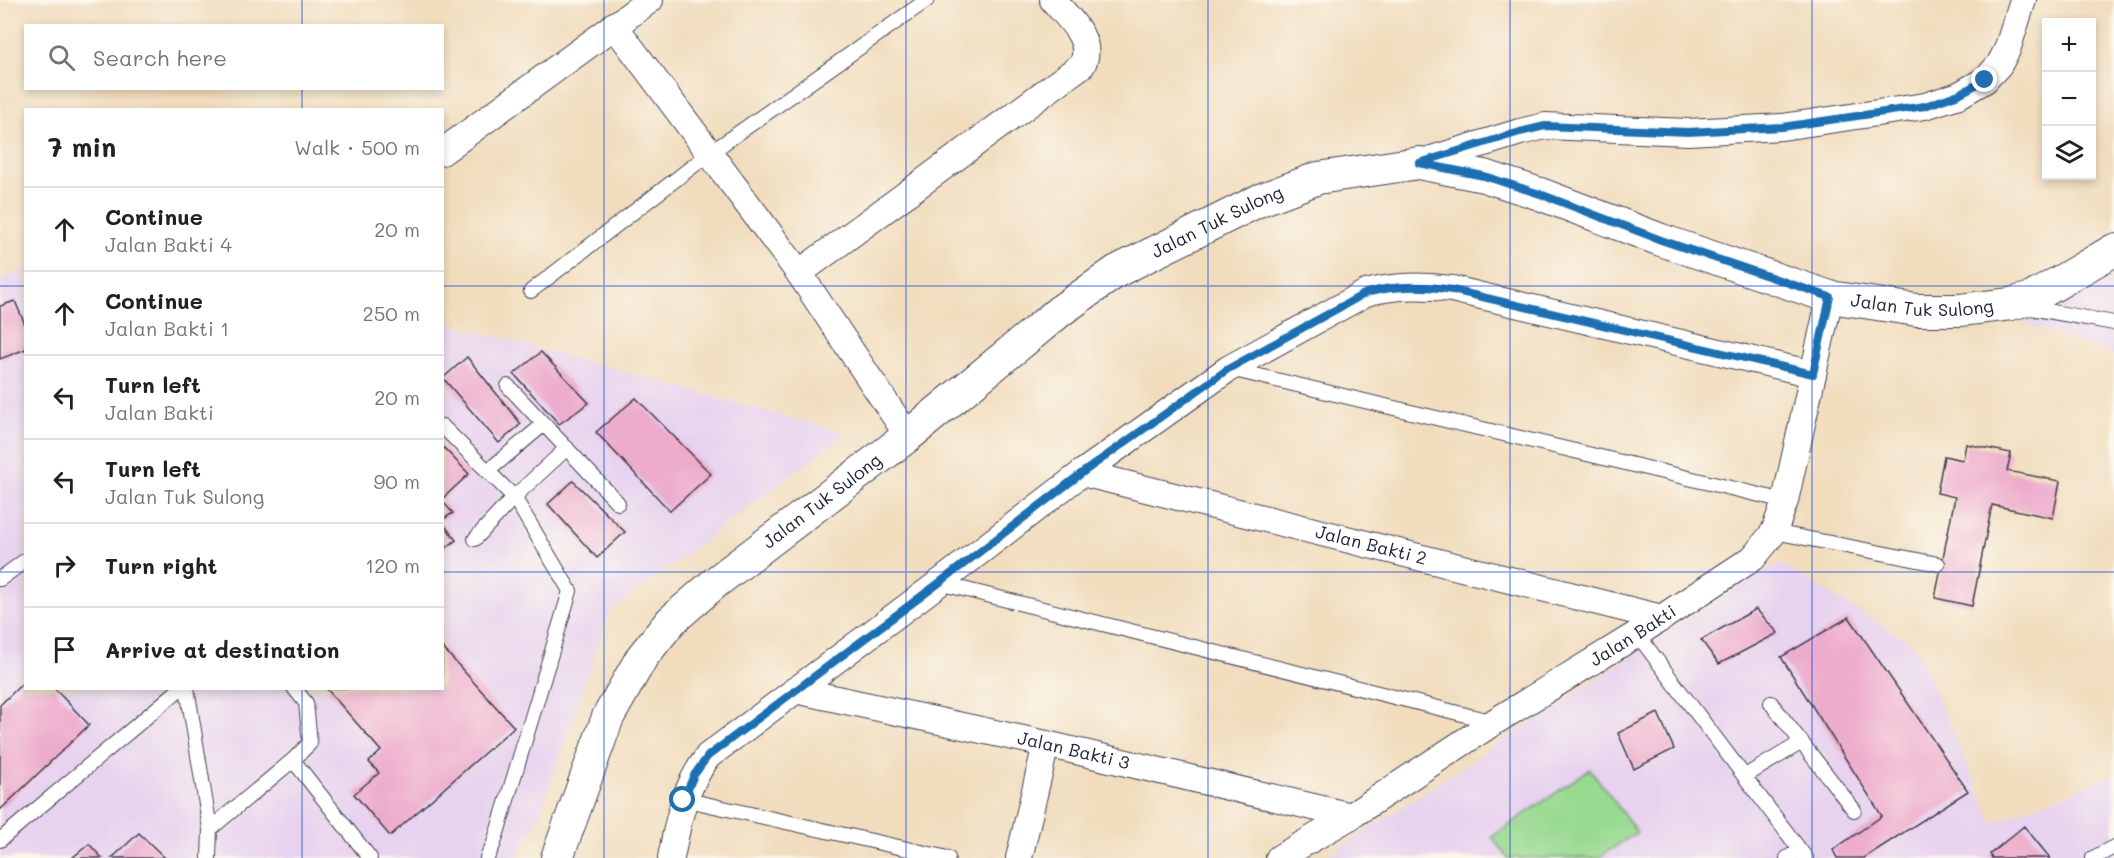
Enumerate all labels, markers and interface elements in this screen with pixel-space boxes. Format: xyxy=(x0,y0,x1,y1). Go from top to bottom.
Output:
map controls xyxy=(2042,18,2096,180)
button: + xyxy=(2042,18,2096,72)
search box xyxy=(24,24,444,90)
icon: search xyxy=(45,41,78,74)
text: Search here xyxy=(93,43,227,72)
route end xyxy=(1971,66,1997,92)
button: − xyxy=(2042,72,2096,126)
button: layers xyxy=(2042,126,2096,180)
text: 7 min xyxy=(48,130,116,164)
text: Walk · 500 m xyxy=(294,134,420,160)
street label: Jalan Tuk Sulong xyxy=(1147,179,1286,263)
text: Continue xyxy=(105,202,203,231)
icon: ahead xyxy=(48,213,81,246)
text: 20 m xyxy=(374,216,420,242)
text: Jalan Bakti 4 xyxy=(105,231,232,257)
text: Continue xyxy=(105,286,203,315)
street label: Jalan Tuk Sulong xyxy=(1849,287,1995,321)
icon: ahead xyxy=(48,297,81,330)
text: 250 m xyxy=(363,300,420,326)
text: Jalan Bakti 1 xyxy=(105,315,229,341)
text: Turn left xyxy=(105,370,201,399)
icon: left xyxy=(48,381,81,414)
text: 20 m xyxy=(374,384,420,410)
text: Jalan Bakti xyxy=(105,399,214,425)
street label: Jalan Tuk Sulong xyxy=(757,448,886,553)
text: Turn left xyxy=(105,454,201,483)
icon: left xyxy=(48,465,81,498)
text: 90 m xyxy=(374,468,420,494)
text: Jalan Tuk Sulong xyxy=(105,483,264,509)
street label: Jalan Bakti 2 xyxy=(1313,519,1429,570)
icon: right xyxy=(48,549,81,582)
text: Turn right xyxy=(105,551,217,580)
text: 120 m xyxy=(365,552,420,578)
street label: Jalan Bakti xyxy=(1585,599,1680,671)
icon: arrive xyxy=(48,633,81,666)
text: Arrive at destination xyxy=(105,635,340,664)
street label: Jalan Bakti 3 xyxy=(1015,725,1132,774)
route start xyxy=(669,786,695,812)

